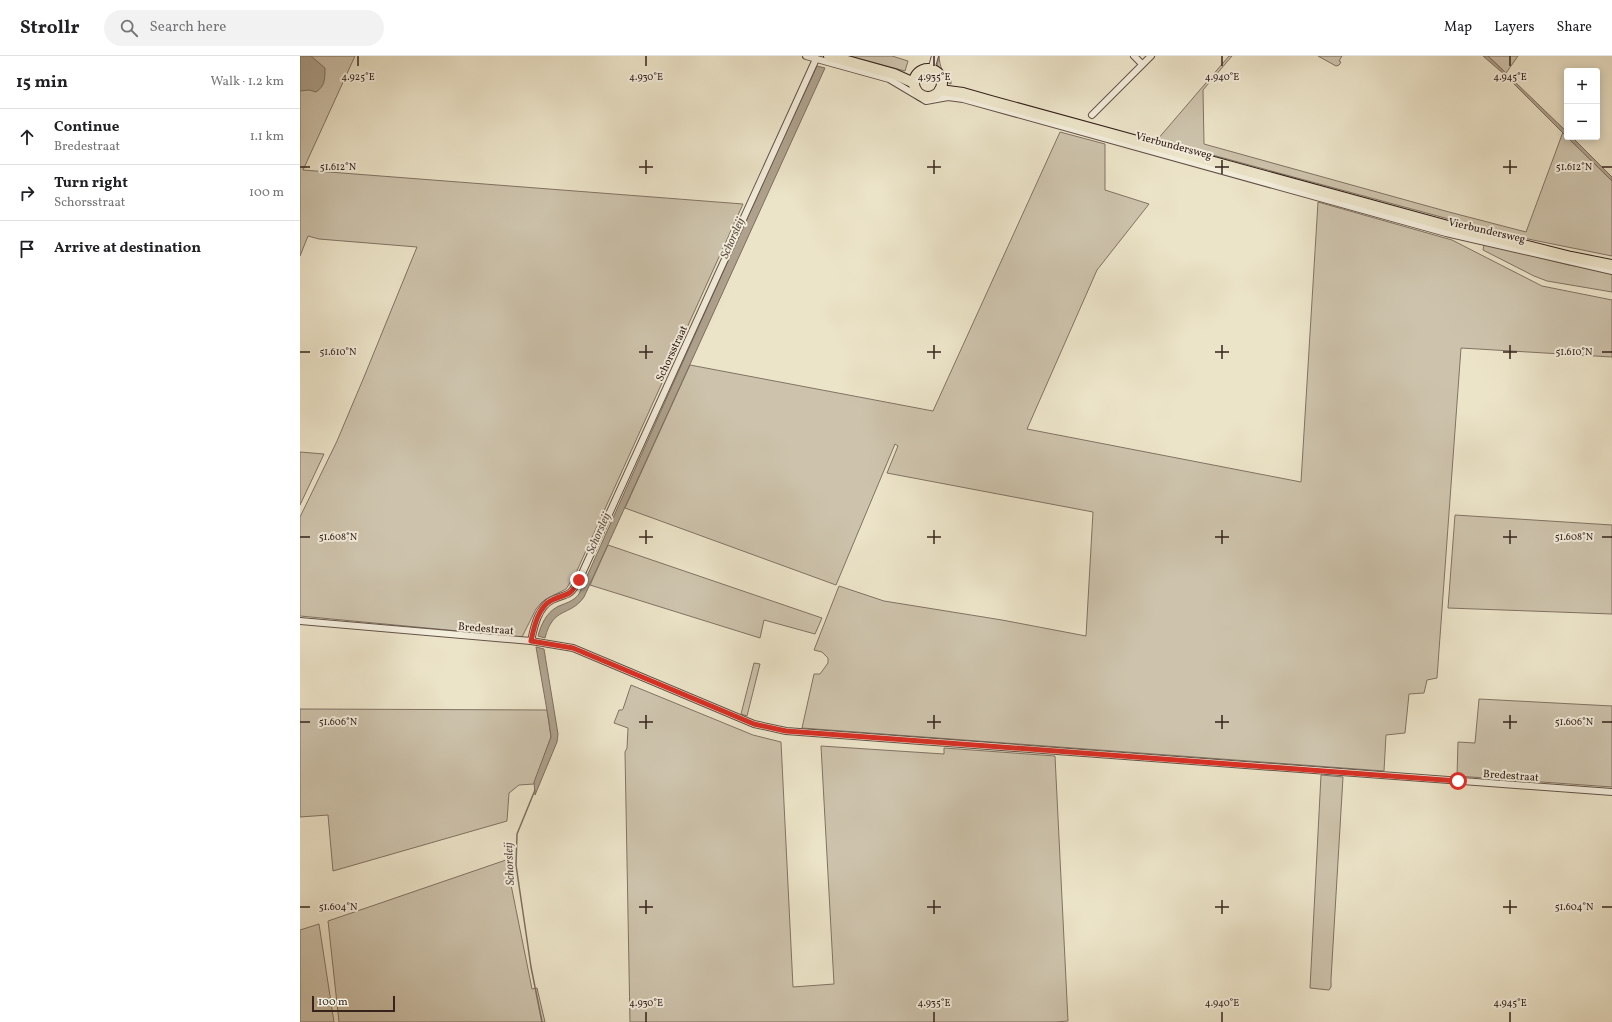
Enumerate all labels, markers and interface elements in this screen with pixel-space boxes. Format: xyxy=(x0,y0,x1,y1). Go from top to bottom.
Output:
search box xyxy=(104,10,384,46)
text: Strollr xyxy=(20,15,80,41)
icon: search xyxy=(118,17,140,39)
text: Search here xyxy=(150,17,226,38)
text: Map xyxy=(1444,18,1472,37)
text: Layers xyxy=(1494,18,1534,37)
text: Share xyxy=(1556,18,1592,37)
map controls xyxy=(1564,68,1600,140)
button: + xyxy=(1564,68,1600,104)
text: 4.925°E xyxy=(341,70,375,84)
text: 4.930°E xyxy=(629,70,663,84)
text: 4.935°E xyxy=(917,70,951,84)
text: 4.940°E xyxy=(1205,70,1239,84)
text: 4.945°E xyxy=(1493,70,1527,84)
text: 15 min xyxy=(16,71,68,94)
text: Walk · 1.2 km xyxy=(210,73,284,91)
button: − xyxy=(1564,104,1600,140)
text: Continue xyxy=(54,117,119,138)
icon: ahead xyxy=(16,126,38,148)
text: 1.1 km xyxy=(250,128,284,146)
street label: Vierbundersweg xyxy=(1134,129,1214,164)
text: Bredestraat xyxy=(54,138,120,156)
text: 51.612°N xyxy=(320,160,357,174)
text: 51.612°N xyxy=(1556,160,1593,174)
text: Turn right xyxy=(54,173,128,194)
icon: right xyxy=(16,182,38,204)
text: 100 m xyxy=(249,184,284,202)
text: Schorsstraat xyxy=(54,194,125,212)
water label: Schorsleij xyxy=(717,214,749,261)
street label: Vierbundersweg xyxy=(1447,215,1527,248)
icon: arrive xyxy=(16,238,38,260)
text: Arrive at destination xyxy=(54,238,201,259)
street label: Schorsstraat xyxy=(653,323,692,384)
text: 51.610°N xyxy=(320,345,357,359)
text: 51.610°N xyxy=(1556,345,1593,359)
water label: Schorsleij xyxy=(583,509,615,556)
text: 51.608°N xyxy=(319,530,358,544)
text: 51.608°N xyxy=(1555,530,1594,544)
route end xyxy=(570,571,588,589)
street label: Bredestraat xyxy=(457,620,515,639)
text: 51.606°N xyxy=(319,715,358,729)
text: 51.606°N xyxy=(1555,715,1594,729)
street label: Bredestraat xyxy=(1482,767,1539,786)
route start xyxy=(1449,772,1467,790)
water label: Schorsleij xyxy=(501,841,519,886)
text: 51.604°N xyxy=(319,900,358,914)
text: 51.604°N xyxy=(1555,900,1594,914)
scale bar xyxy=(312,994,395,1013)
text: 100 m xyxy=(318,995,348,1010)
text: 4.930°E xyxy=(629,996,663,1010)
text: 4.935°E xyxy=(917,996,951,1010)
text: 4.940°E xyxy=(1205,996,1239,1010)
text: 4.945°E xyxy=(1493,996,1527,1010)

